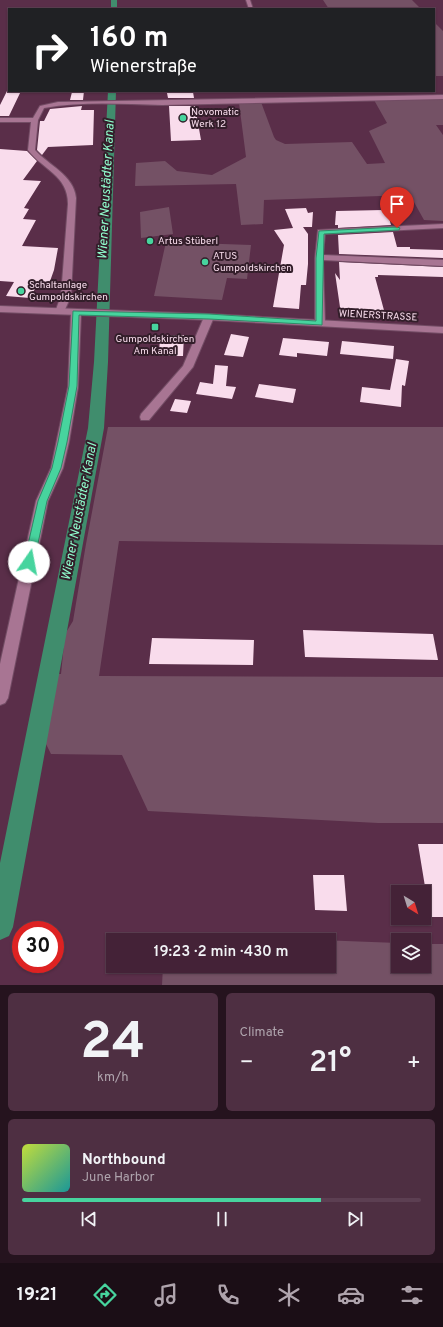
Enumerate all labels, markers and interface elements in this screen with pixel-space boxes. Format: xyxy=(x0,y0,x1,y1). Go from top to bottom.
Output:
text: 160 m xyxy=(90,21,168,57)
icon: right xyxy=(24,24,76,76)
text: Wienerstraße xyxy=(90,56,197,79)
place label: Novomatic Werk 12 xyxy=(191,106,239,131)
marker: Novomatic Werk 12 xyxy=(178,113,188,123)
water label: Wiener Neustädter Kanal xyxy=(95,119,119,260)
pin xyxy=(380,187,414,228)
icon: arrive xyxy=(386,193,408,215)
place label: Artus Stüberl xyxy=(158,235,218,248)
marker: Artus Stüberl xyxy=(145,236,155,246)
place label: ATUS Gumpoldskirchen xyxy=(213,250,292,275)
marker: ATUS Gumpoldskirchen xyxy=(200,257,210,267)
place label: Schaltanlage Gumpoldskirchen xyxy=(29,279,108,304)
marker: Schaltanlage Gumpoldskirchen xyxy=(16,286,26,296)
street label: WIENERSTRASSE xyxy=(338,307,418,325)
marker: Gumpoldskirchen Am Kanal xyxy=(150,322,160,332)
place label: Gumpoldskirchen Am Kanal xyxy=(116,333,194,358)
water label: Wiener Neustädter Kanal xyxy=(59,441,101,582)
position arrow xyxy=(8,541,50,583)
north arrow xyxy=(391,885,431,925)
map controls xyxy=(391,885,431,973)
speed limit sign: 30 xyxy=(12,921,64,973)
button: layers xyxy=(391,933,431,973)
text: 19:23 · 2 min · 430 m xyxy=(154,943,288,962)
text: 24 xyxy=(80,1011,145,1077)
text: Climate xyxy=(240,1025,284,1041)
text: 21° xyxy=(309,1045,352,1082)
text: − xyxy=(240,1050,254,1077)
text: + xyxy=(407,1050,421,1077)
text: km/h xyxy=(97,1070,129,1086)
text: Northbound xyxy=(82,1151,166,1170)
text: June Harbor xyxy=(82,1170,155,1186)
icon: previous xyxy=(78,1208,100,1230)
icon: pause xyxy=(211,1208,233,1230)
icon: next xyxy=(344,1208,366,1230)
icon: directions xyxy=(91,1281,119,1309)
icon: music xyxy=(152,1281,180,1309)
icon: phone xyxy=(214,1281,242,1309)
icon: climate xyxy=(275,1281,303,1309)
icon: car xyxy=(337,1281,365,1309)
icon: filters xyxy=(398,1281,426,1309)
text: 19:21 xyxy=(17,1284,58,1307)

